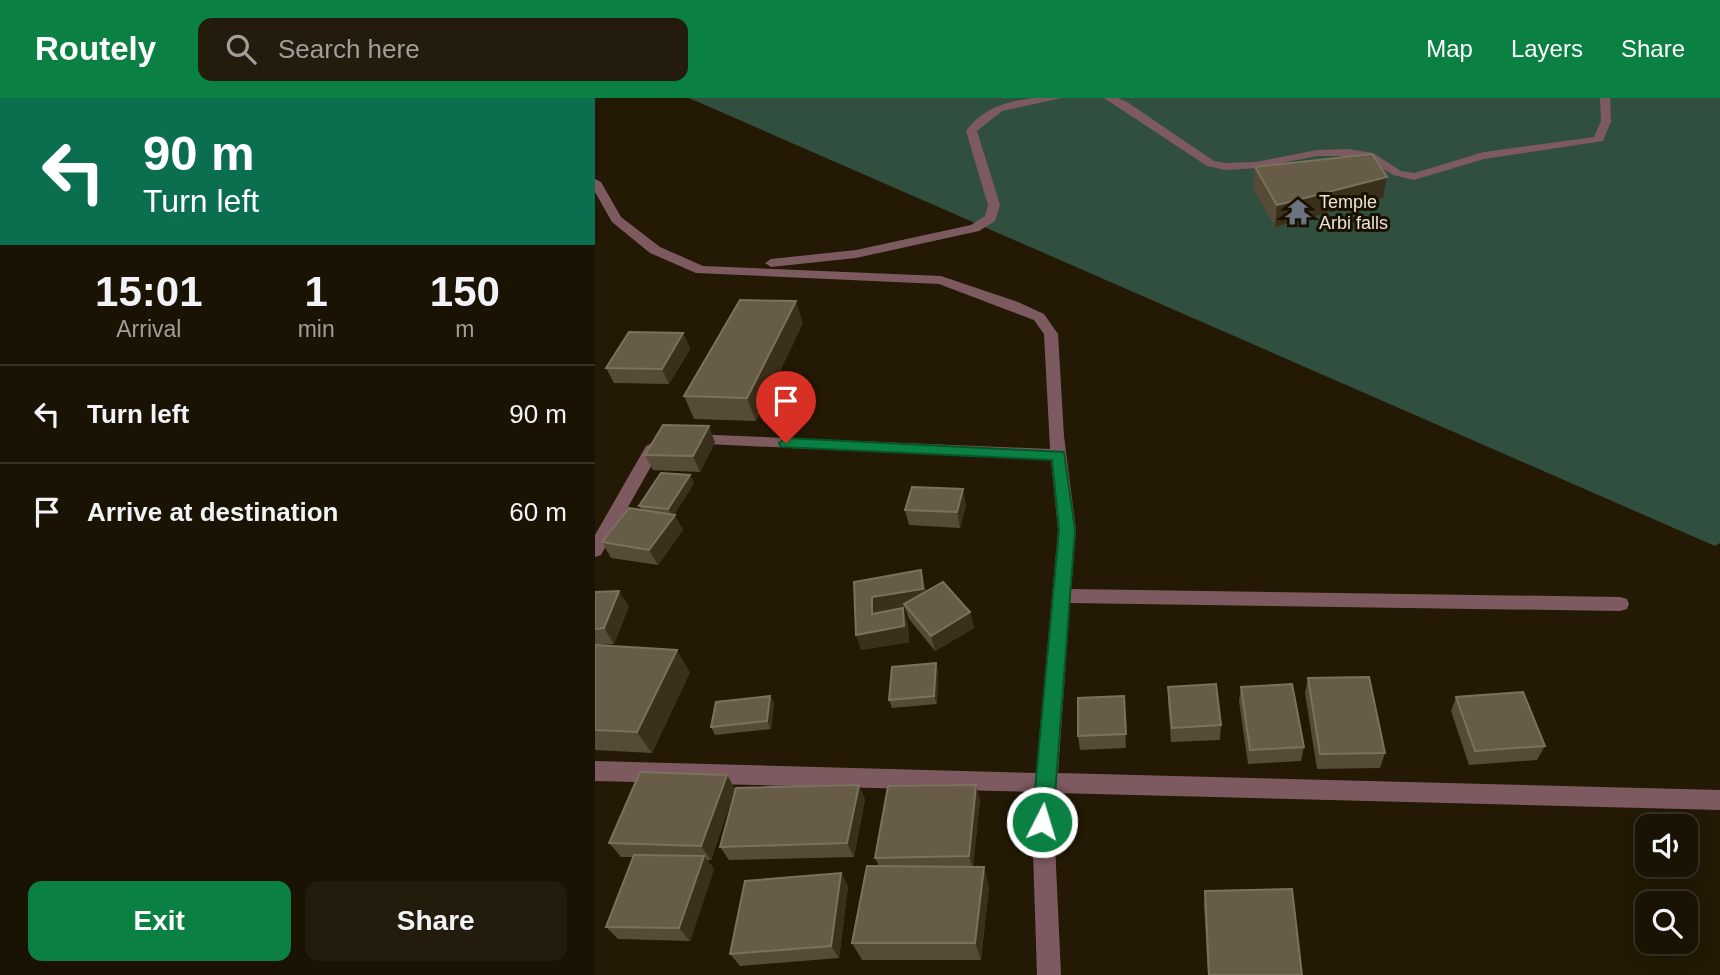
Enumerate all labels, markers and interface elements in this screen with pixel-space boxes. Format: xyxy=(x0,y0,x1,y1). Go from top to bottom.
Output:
search box xyxy=(198,18,688,81)
text: Routely xyxy=(35,30,156,67)
icon: search xyxy=(222,30,260,68)
text: Search here xyxy=(278,34,420,64)
text: Map xyxy=(1426,35,1473,62)
text: Layers xyxy=(1511,35,1583,62)
text: Share xyxy=(1621,35,1685,62)
icon: left xyxy=(28,126,119,217)
text: 90 m xyxy=(143,126,255,180)
text: Turn left xyxy=(143,183,259,219)
place label: Temple Arbi falls xyxy=(1319,192,1388,233)
temple icon: Temple Arbi falls xyxy=(1283,197,1313,227)
text: 15:01 xyxy=(95,268,203,315)
text: 1 xyxy=(304,268,328,315)
text: 150 xyxy=(430,268,500,315)
text: Arrival xyxy=(116,316,181,342)
text: min xyxy=(298,316,335,342)
text: m xyxy=(455,316,474,342)
pin xyxy=(756,371,816,443)
icon: arrive xyxy=(767,382,805,420)
icon: left xyxy=(28,395,66,433)
text: Turn left xyxy=(87,399,189,429)
text: 90 m xyxy=(509,399,567,429)
icon: arrive xyxy=(28,493,66,531)
text: Arrive at destination xyxy=(87,497,338,527)
text: 60 m xyxy=(509,497,567,527)
position arrow xyxy=(1005,785,1079,859)
map controls xyxy=(1635,814,1698,954)
button: sound xyxy=(1635,814,1698,877)
button: Exit xyxy=(28,881,291,961)
button: Share xyxy=(305,881,567,961)
button: search xyxy=(1635,891,1698,954)

